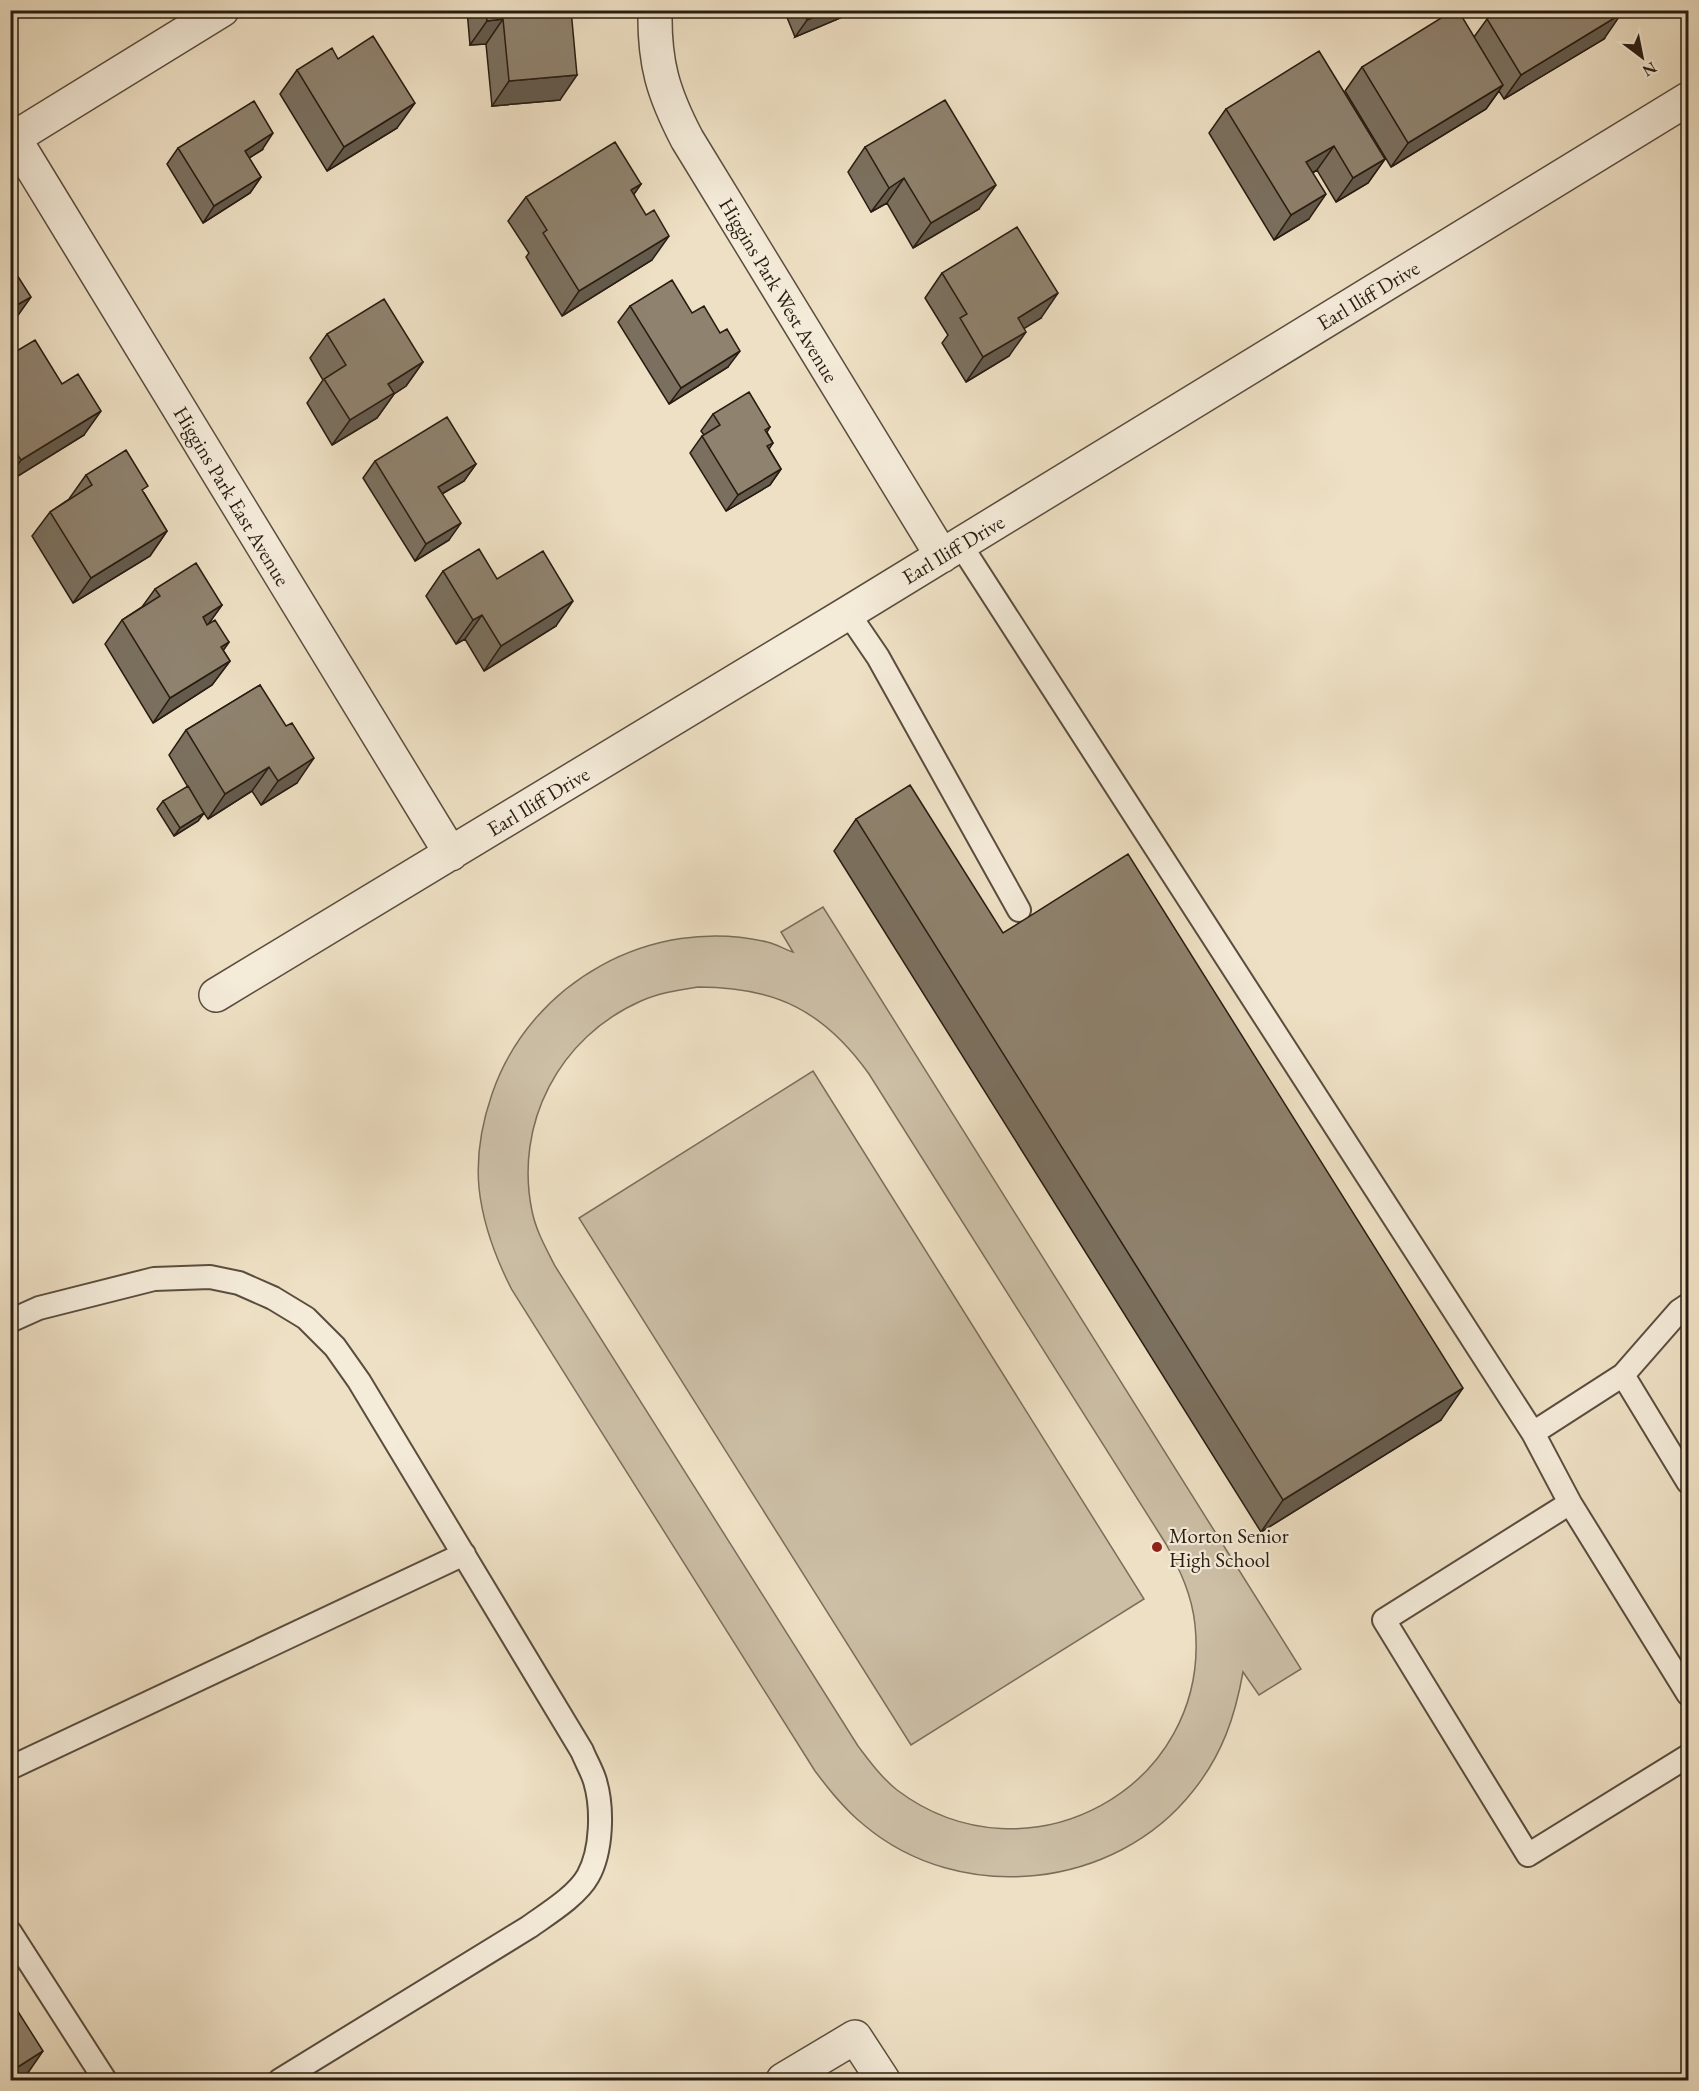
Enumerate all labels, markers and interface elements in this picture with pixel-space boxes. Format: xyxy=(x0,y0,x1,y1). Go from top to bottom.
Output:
north arrow xyxy=(1612,27,1672,87)
text: N xyxy=(1639,57,1661,82)
street label: Higgins Park West Avenue xyxy=(713,193,845,387)
street label: Earl Iliff Drive xyxy=(1312,254,1424,336)
street label: Higgins Park East Avenue xyxy=(168,401,296,591)
street label: Earl Iliff Drive xyxy=(897,508,1009,590)
street label: Earl Iliff Drive xyxy=(482,760,594,842)
place label: Morton Senior High School xyxy=(1169,1522,1289,1573)
marker: Morton Senior High School xyxy=(1150,1540,1164,1554)

